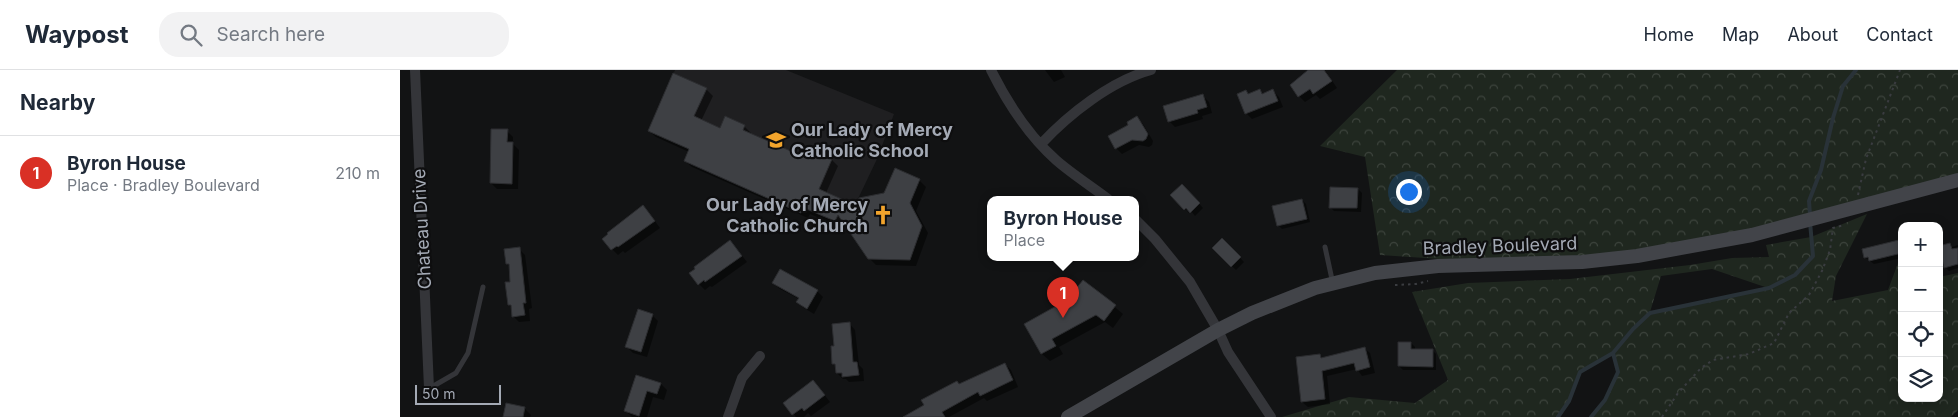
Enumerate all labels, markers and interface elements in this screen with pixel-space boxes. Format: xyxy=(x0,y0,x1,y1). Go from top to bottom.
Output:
search box xyxy=(159,12,509,57)
text: Waypost xyxy=(25,20,129,49)
icon: search xyxy=(177,21,205,49)
text: Search here xyxy=(217,23,325,46)
text: Home xyxy=(1644,24,1694,45)
text: Map xyxy=(1722,24,1759,45)
text: About xyxy=(1787,24,1838,45)
text: Contact xyxy=(1866,24,1933,45)
text: Nearby xyxy=(20,90,95,115)
place label: Our Lady of Mercy Catholic School xyxy=(791,119,953,161)
school or university icon: Our Lady of Mercy Catholic School xyxy=(765,129,787,151)
text: Byron House xyxy=(67,152,186,175)
text: 1 xyxy=(33,163,39,183)
text: 210 m xyxy=(335,163,380,183)
street label: Chateau Drive xyxy=(408,168,435,290)
text: Place · Bradley Boulevard xyxy=(67,175,260,195)
your location xyxy=(1396,179,1422,205)
place label: Our Lady of Mercy Catholic Church xyxy=(706,194,868,236)
popup xyxy=(987,196,1139,261)
church icon: Our Lady of Mercy Catholic Church xyxy=(872,204,894,226)
text: Byron House xyxy=(1004,207,1122,230)
map controls xyxy=(1898,222,1943,402)
button: + xyxy=(1898,222,1943,267)
text: Place xyxy=(1004,230,1045,250)
street label: Bradley Boulevard xyxy=(1422,232,1578,259)
button: − xyxy=(1898,267,1943,312)
pin: 1 xyxy=(1047,277,1079,318)
button: locate xyxy=(1898,312,1943,357)
button: layers xyxy=(1898,357,1943,402)
scale bar xyxy=(415,382,501,405)
text: 50 m xyxy=(422,385,456,402)

